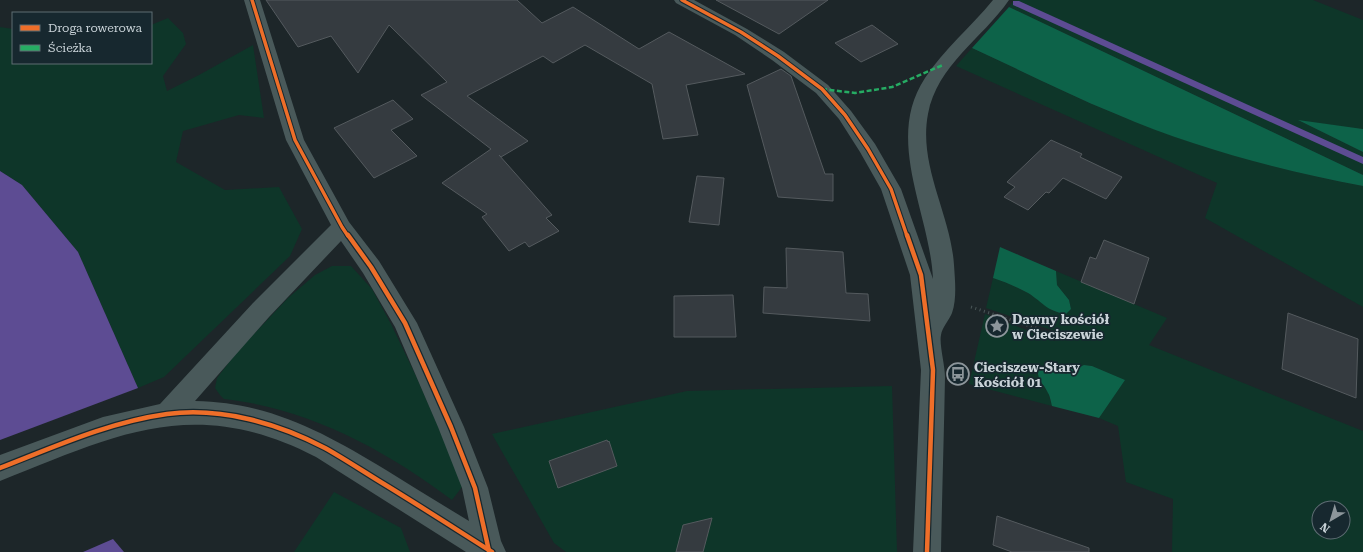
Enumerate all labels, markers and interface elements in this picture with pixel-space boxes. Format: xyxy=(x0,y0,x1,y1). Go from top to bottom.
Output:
legend xyxy=(12,12,152,64)
text: Droga rowerowa xyxy=(48,21,142,35)
text: Ścieżka xyxy=(48,41,93,55)
place label: Dawny kościół w Cieciszewie xyxy=(1012,312,1109,342)
place icon: Dawny kościół w Cieciszewie xyxy=(984,313,1010,339)
place label: Cieciszew-Stary Kościół 01 xyxy=(974,360,1080,390)
bus stop icon: Cieciszew-Stary Kościół 01 xyxy=(945,361,971,387)
north arrow xyxy=(1311,500,1351,540)
text: N xyxy=(1317,519,1332,535)

